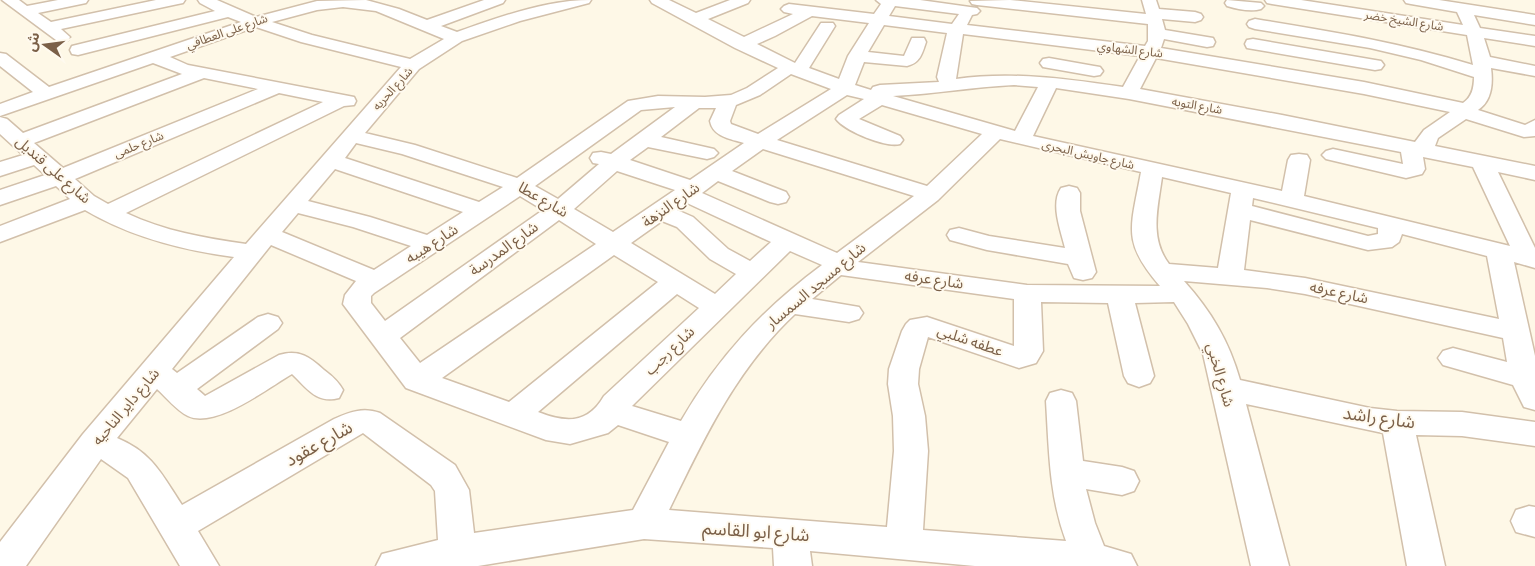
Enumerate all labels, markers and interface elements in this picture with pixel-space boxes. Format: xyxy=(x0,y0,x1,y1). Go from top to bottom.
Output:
street label: شارع الشيخ خضر xyxy=(1362,6,1445,36)
street label: شارع على العطافي xyxy=(184,10,270,55)
north arrow xyxy=(20,20,70,70)
text: ش xyxy=(21,30,45,54)
street label: شارع الشهاوي xyxy=(1096,38,1164,63)
street label: شارع الحريه xyxy=(369,64,417,114)
street label: شارع التوبه xyxy=(1170,93,1224,119)
street label: شارع حلمى xyxy=(112,127,166,163)
street label: شارع على قنديل xyxy=(10,131,95,210)
street label: شارع جاويش البحرى xyxy=(1040,136,1136,174)
street label: شارع عطا xyxy=(514,177,572,224)
street label: شارع النزهة xyxy=(638,177,705,233)
street label: شارع المدرسة xyxy=(465,217,543,282)
street label: شارع هيبه xyxy=(402,219,463,270)
street label: شارع مسجد السمسار xyxy=(761,238,871,336)
street label: شارع عرفه xyxy=(903,265,965,296)
street label: شارع عرفه xyxy=(1308,277,1370,310)
street label: عطفه شلبي xyxy=(934,320,1006,363)
street label: شارع رجب xyxy=(640,322,701,381)
street label: شارع الخبي xyxy=(1200,341,1239,410)
street label: شارع داير الناحيه xyxy=(87,364,166,451)
street label: شارع راشد xyxy=(1341,401,1417,436)
street label: شارع عقود xyxy=(281,415,358,474)
street label: شارع ابو القاسم xyxy=(702,516,810,549)

